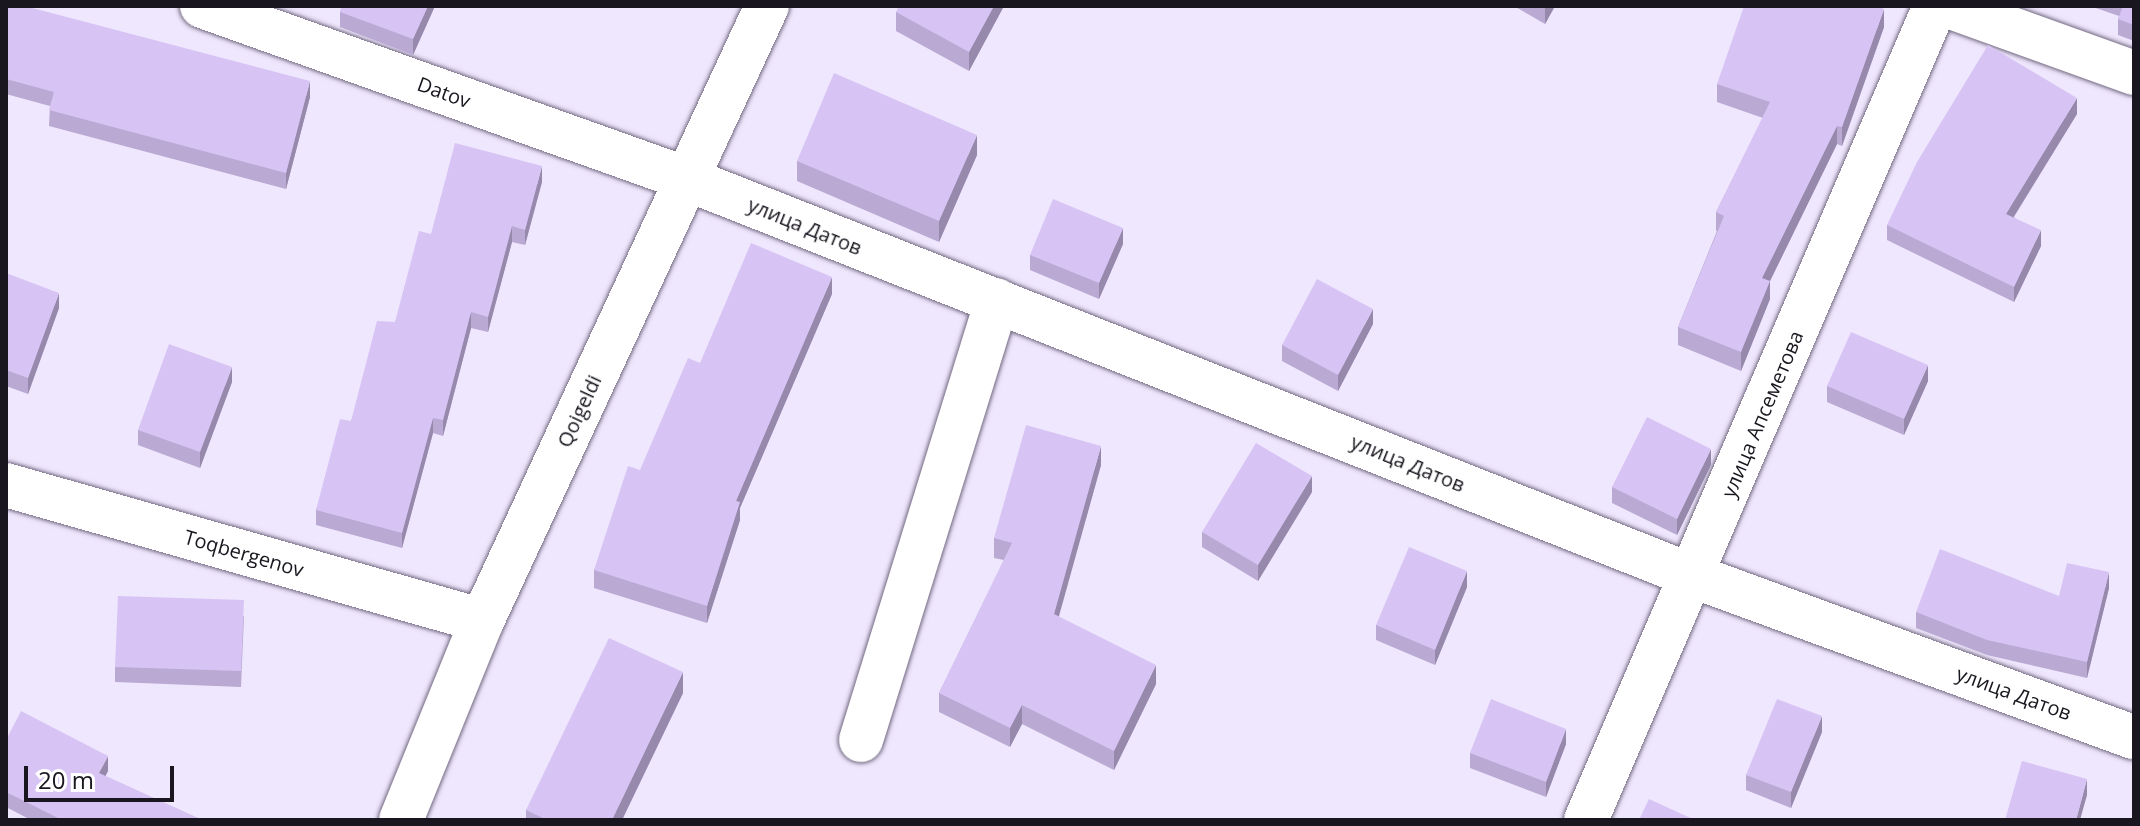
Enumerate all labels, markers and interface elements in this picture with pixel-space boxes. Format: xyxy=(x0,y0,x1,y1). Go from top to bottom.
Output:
street label: Datov xyxy=(414,71,474,113)
street label: улица Датов xyxy=(745,192,865,260)
street label: улица Апсеметова xyxy=(1716,327,1808,501)
street label: Qoigeldi xyxy=(552,371,606,451)
street label: улица Датов xyxy=(1348,429,1468,497)
street label: Toqbergenov xyxy=(181,524,307,582)
street label: улица Датов xyxy=(1953,661,2075,725)
scale bar xyxy=(28,750,178,800)
text: 20 m xyxy=(38,763,94,796)

